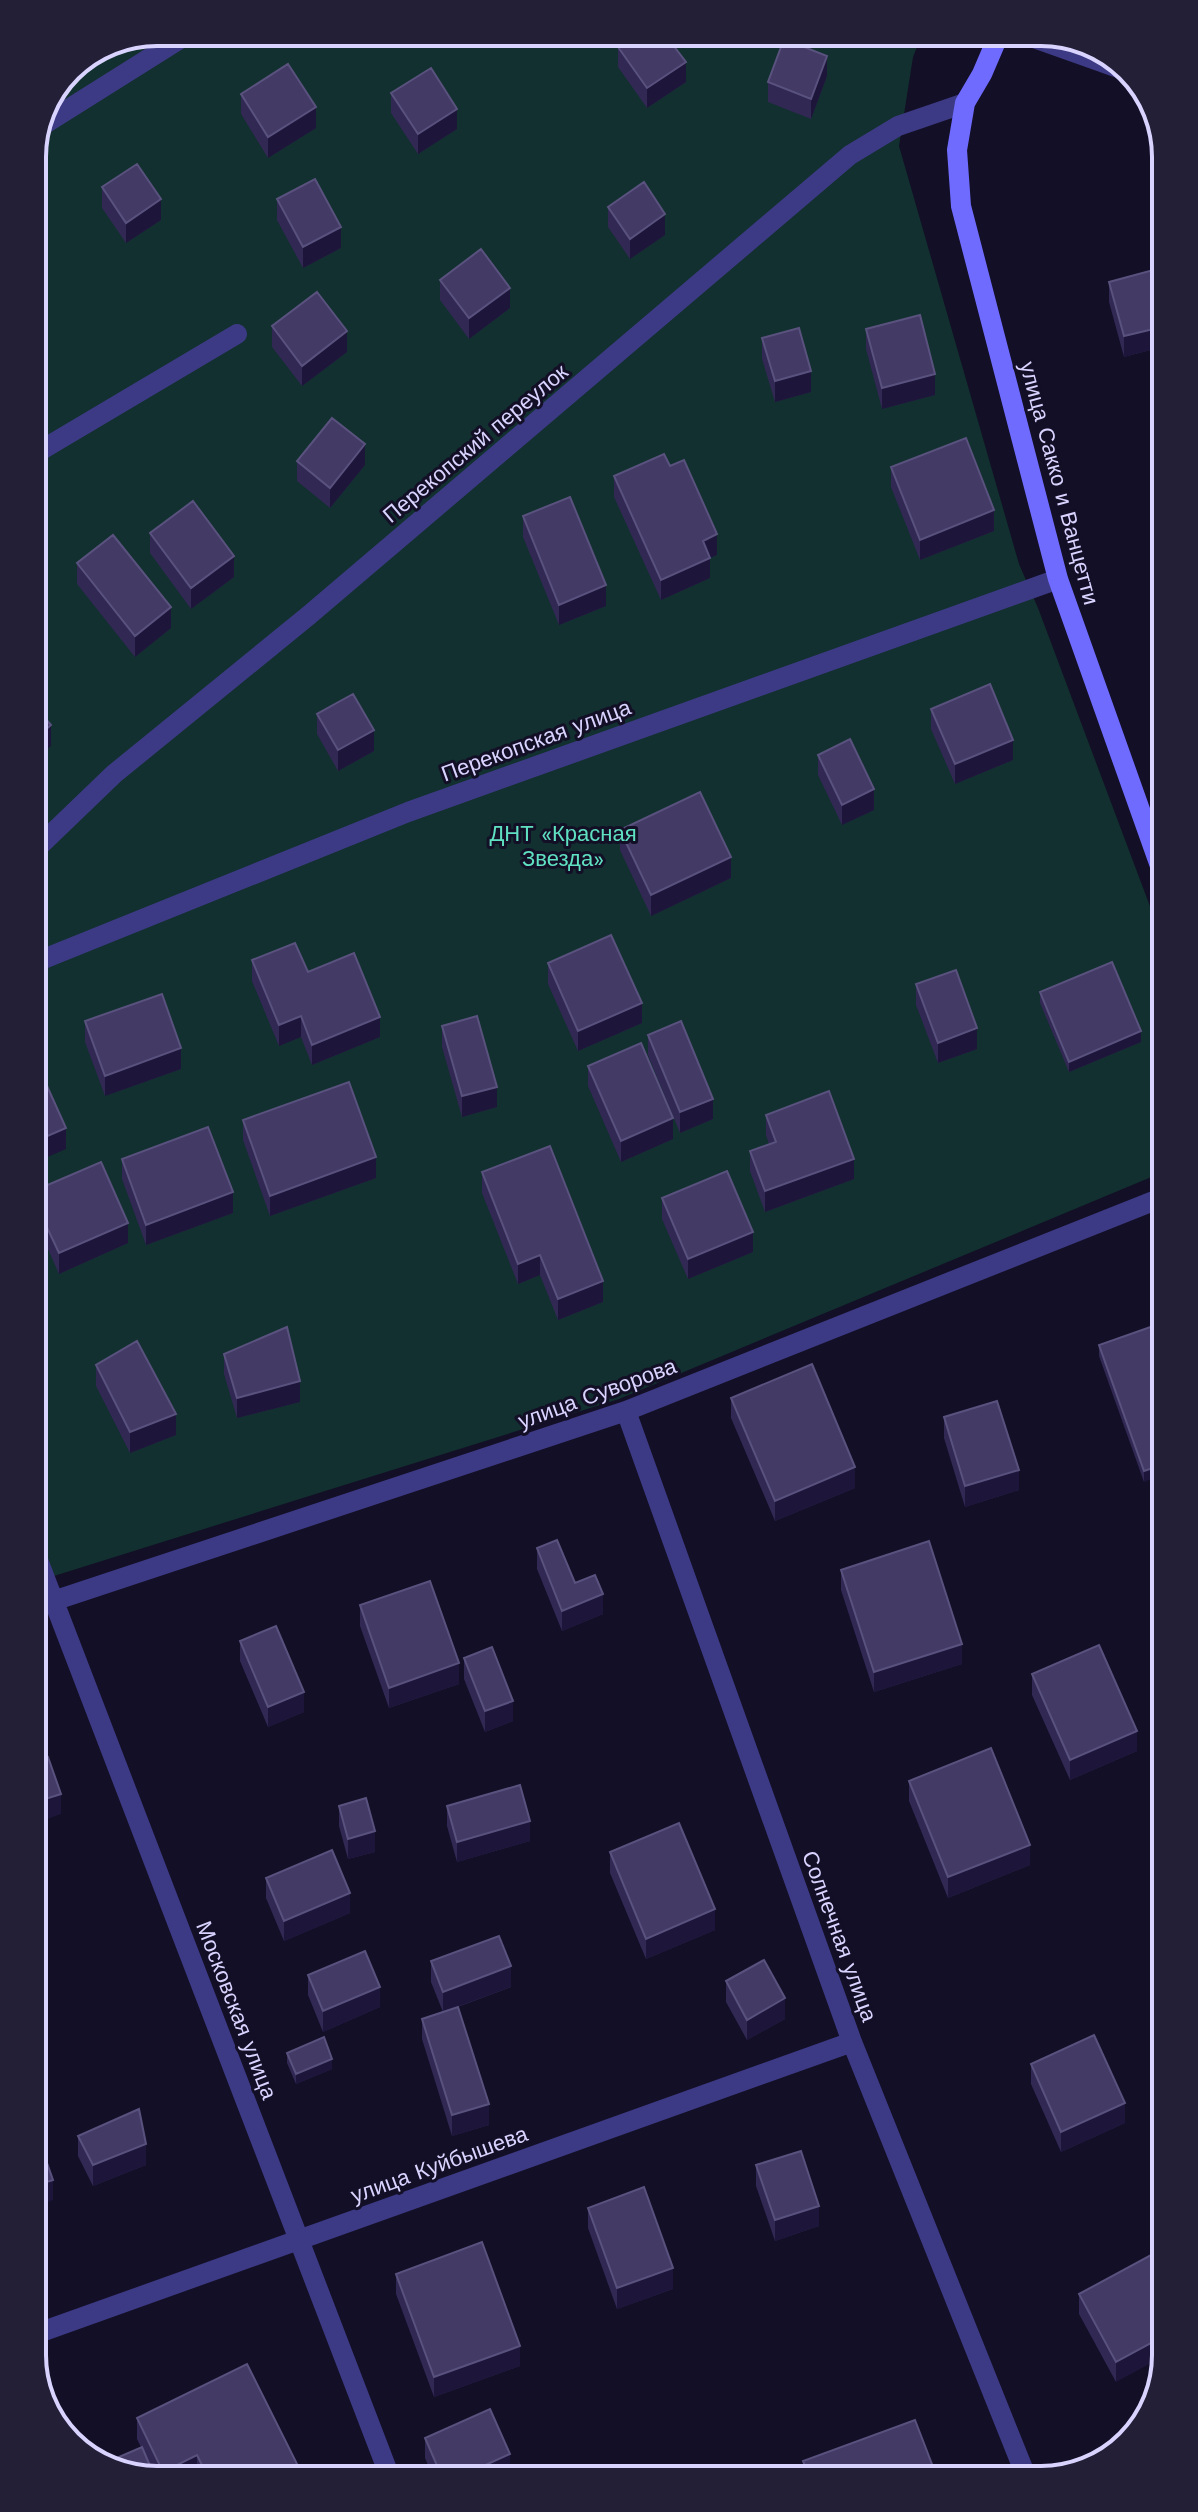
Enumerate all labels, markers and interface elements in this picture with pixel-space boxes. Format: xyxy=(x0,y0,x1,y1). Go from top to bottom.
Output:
street label: Перекопский переулок xyxy=(378,359,573,528)
street label: улица Сакко и Ванцетти xyxy=(1015,359,1104,607)
street label: Перекопская улица xyxy=(438,694,635,786)
park label: ДНТ «Красная Звезда» xyxy=(489,821,637,871)
street label: улица Суворова xyxy=(515,1353,680,1434)
street label: Солнечная улица xyxy=(797,1847,882,2026)
street label: Московская улица xyxy=(191,1918,282,2103)
street label: улица Куйбышева xyxy=(347,2121,532,2208)

